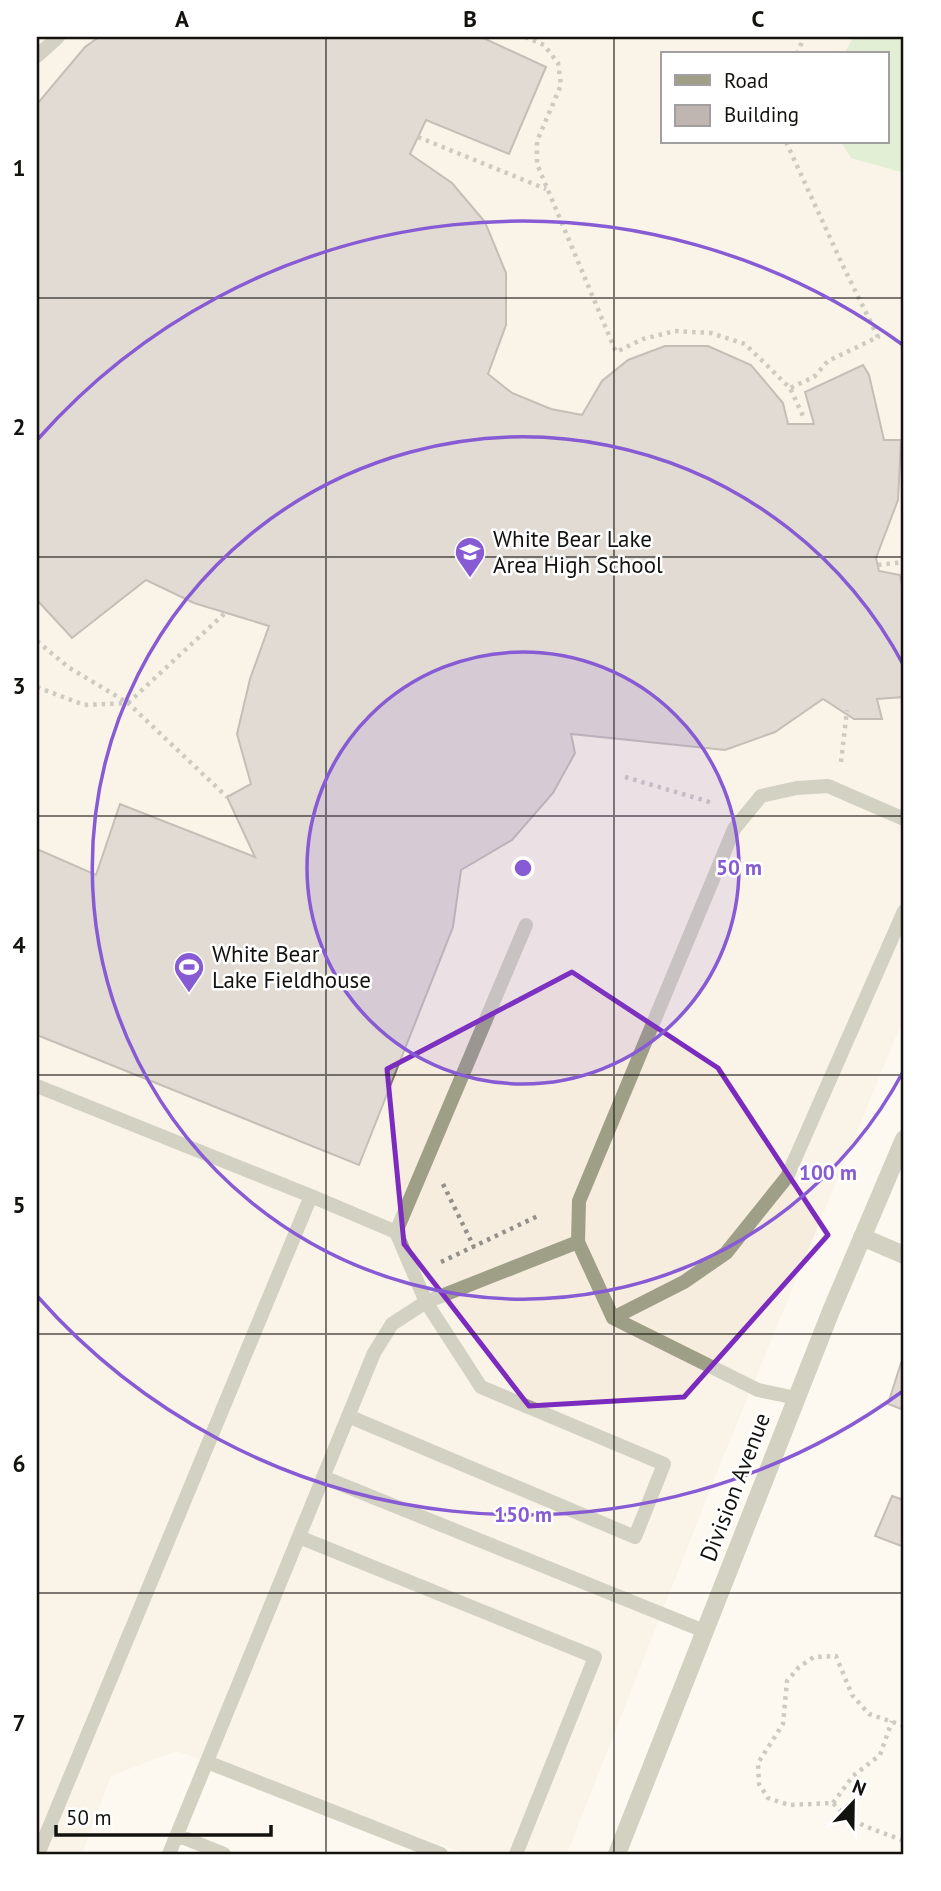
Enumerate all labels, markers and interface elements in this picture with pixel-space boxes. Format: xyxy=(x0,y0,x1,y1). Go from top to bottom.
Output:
text: A xyxy=(175,4,189,33)
text: B xyxy=(463,4,477,33)
text: C xyxy=(752,4,765,33)
legend xyxy=(661,52,888,144)
text: Road xyxy=(724,67,768,94)
text: Building xyxy=(724,101,799,128)
text: 1 xyxy=(12,153,26,182)
text: 2 xyxy=(12,412,26,441)
place label: White Bear Lake Area High School xyxy=(493,524,663,579)
school or university icon: White Bear Lake Area High School xyxy=(453,535,487,579)
text: 3 xyxy=(12,671,26,700)
text: 50 m xyxy=(716,854,762,881)
centre of rings xyxy=(511,856,535,880)
text: 4 xyxy=(12,930,26,959)
place label: White Bear Lake Fieldhouse xyxy=(212,939,371,994)
sports icon: White Bear Lake Fieldhouse xyxy=(172,950,206,994)
text: 100 m xyxy=(799,1159,857,1186)
text: 5 xyxy=(12,1190,26,1219)
street label: Division Avenue xyxy=(693,1409,776,1565)
text: 6 xyxy=(12,1449,26,1478)
text: 150 m xyxy=(494,1501,552,1528)
text: 7 xyxy=(12,1708,26,1737)
north arrow xyxy=(818,1769,888,1839)
text: N xyxy=(849,1774,870,1801)
scale bar xyxy=(56,1793,271,1837)
text: 50 m xyxy=(66,1804,112,1831)

